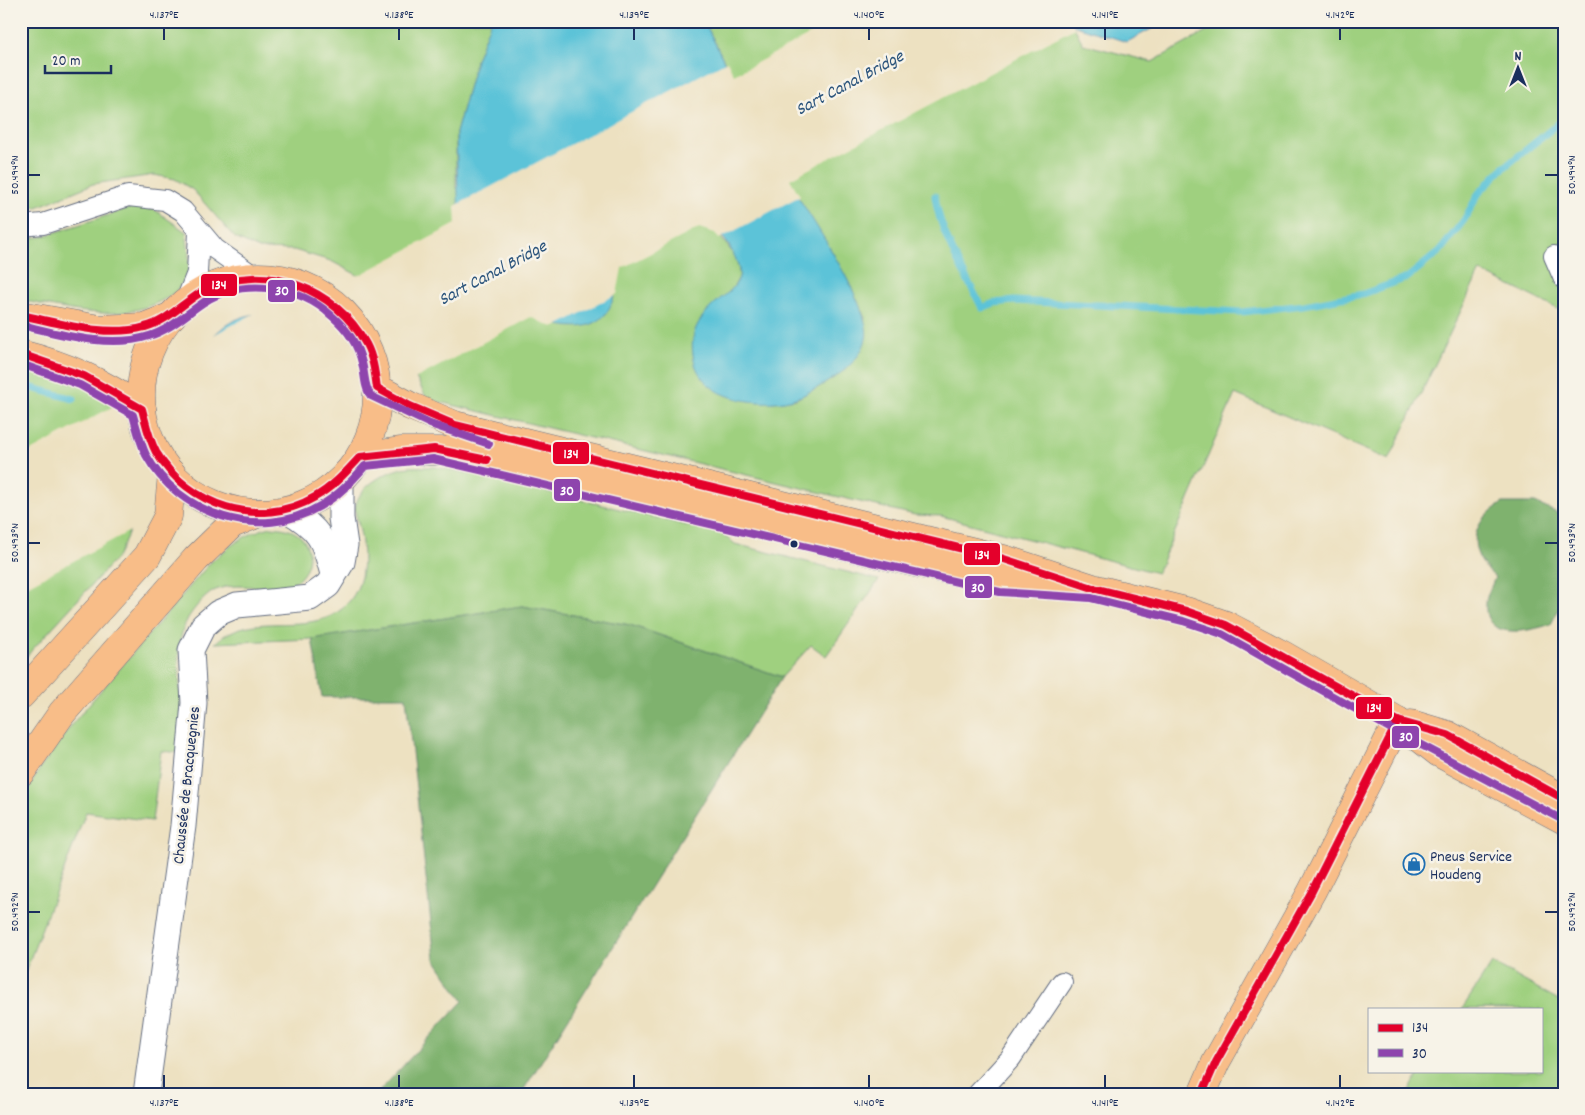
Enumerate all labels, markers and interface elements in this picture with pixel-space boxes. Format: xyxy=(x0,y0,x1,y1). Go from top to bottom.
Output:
text: 4.137°E xyxy=(150,7,179,24)
text: 4.138°E xyxy=(384,7,414,24)
text: 4.139°E xyxy=(619,7,649,24)
text: 4.140°E xyxy=(854,7,885,24)
text: 4.141°E xyxy=(1092,7,1119,24)
text: 4.142°E xyxy=(1325,7,1355,24)
scale bar xyxy=(45,42,111,74)
north arrow xyxy=(1492,42,1542,92)
water label: Sart Canal Bridge xyxy=(792,45,910,123)
text: N xyxy=(1515,47,1522,67)
text: 20 m xyxy=(52,51,80,73)
text: 50.494°N xyxy=(7,155,24,195)
text: 50.494°N xyxy=(1564,155,1581,195)
water label: Sart Canal Bridge xyxy=(435,235,553,313)
line badge: 134 xyxy=(200,273,238,297)
text: 134 xyxy=(211,276,227,296)
line badge: 30 xyxy=(267,279,296,303)
text: 30 xyxy=(275,282,289,302)
line badge: 134 xyxy=(552,441,590,465)
text: 134 xyxy=(563,445,579,465)
line badge: 30 xyxy=(553,478,581,502)
text: 30 xyxy=(560,482,574,502)
text: 50.493°N xyxy=(7,523,24,563)
text: 50.493°N xyxy=(1564,523,1581,563)
unlabelled marker xyxy=(789,539,799,549)
line badge: 134 xyxy=(963,542,1001,566)
text: 134 xyxy=(974,546,990,566)
line badge: 30 xyxy=(964,575,993,599)
text: 30 xyxy=(971,579,985,599)
line badge: 134 xyxy=(1355,696,1393,720)
text: 134 xyxy=(1366,699,1382,719)
street label: Chaussée de Bracquegnies xyxy=(168,705,207,865)
line badge: 30 xyxy=(1391,725,1420,749)
text: 30 xyxy=(1399,728,1413,748)
place label: Pneus Service Houdeng xyxy=(1430,846,1512,887)
shop icon: Pneus Service Houdeng xyxy=(1402,852,1426,876)
text: 50.492°N xyxy=(7,892,24,932)
text: 50.492°N xyxy=(1564,892,1581,932)
legend xyxy=(1368,1008,1542,1072)
text: 134 xyxy=(1412,1018,1428,1040)
text: 30 xyxy=(1412,1044,1427,1066)
text: 4.137°E xyxy=(150,1095,179,1112)
text: 4.138°E xyxy=(384,1095,414,1112)
text: 4.139°E xyxy=(619,1095,649,1112)
text: 4.140°E xyxy=(854,1095,885,1112)
text: 4.141°E xyxy=(1092,1095,1119,1112)
text: 4.142°E xyxy=(1325,1095,1355,1112)

